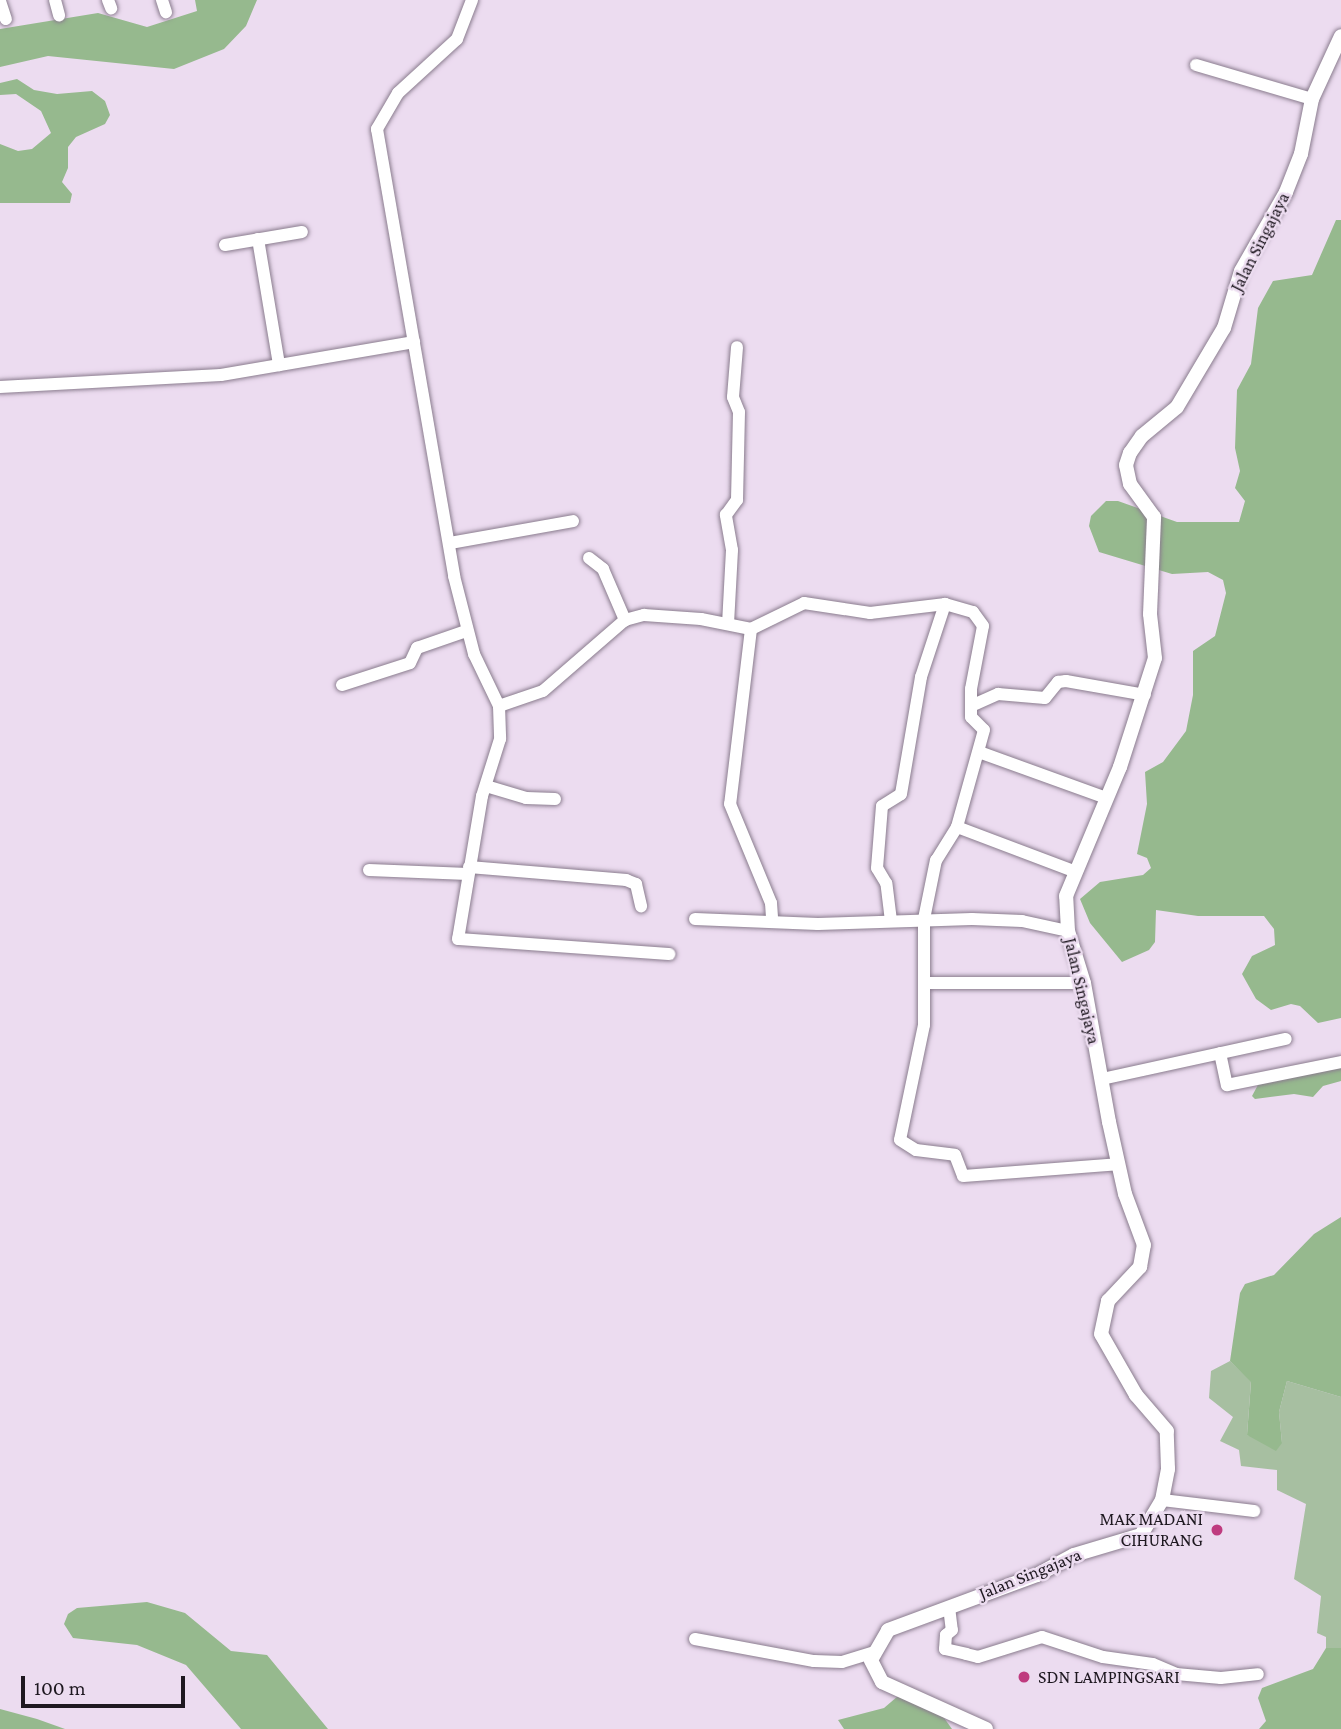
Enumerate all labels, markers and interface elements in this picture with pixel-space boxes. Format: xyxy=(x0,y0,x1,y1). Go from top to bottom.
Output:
street label: Jalan Singajaya xyxy=(1226,189,1294,295)
street label: Jalan Singajaya xyxy=(1059,936,1105,1046)
place label: MAK MADANI CIHURANG xyxy=(1100,1509,1203,1552)
marker: MAK MADANI CIHURANG xyxy=(1209,1522,1225,1538)
street label: Jalan Singajaya xyxy=(976,1544,1084,1604)
scale bar xyxy=(24,1662,189,1706)
place label: SDN LAMPINGSARI xyxy=(1038,1666,1180,1688)
marker: SDN LAMPINGSARI xyxy=(1016,1669,1032,1685)
text: 100 m xyxy=(34,1676,86,1700)

